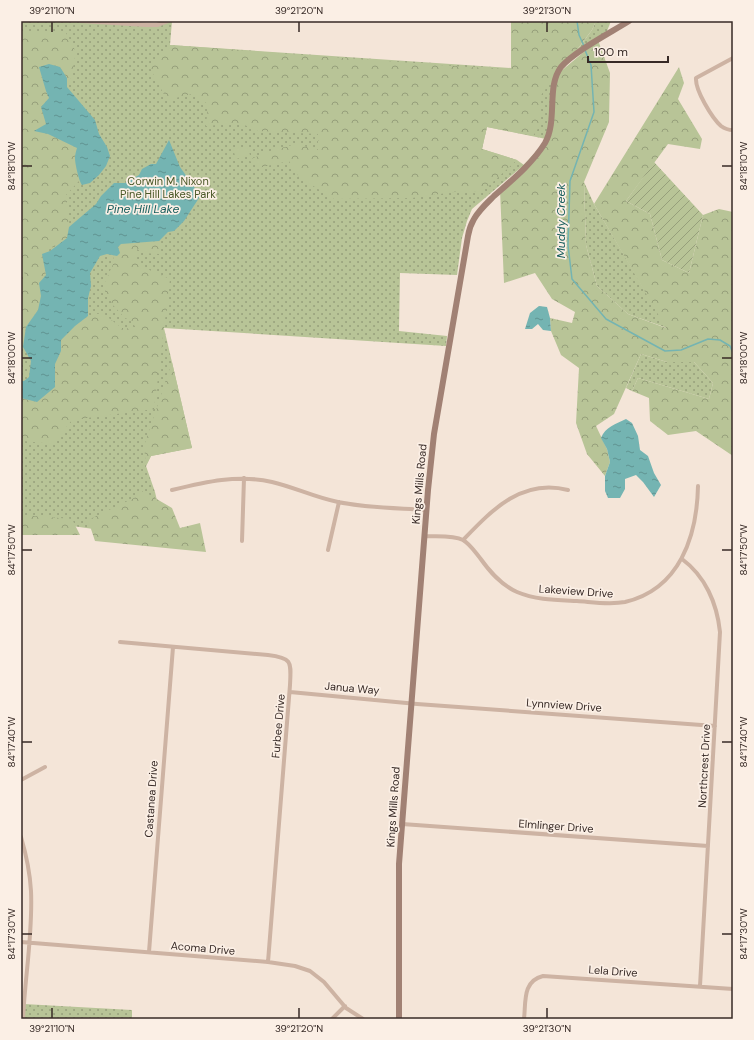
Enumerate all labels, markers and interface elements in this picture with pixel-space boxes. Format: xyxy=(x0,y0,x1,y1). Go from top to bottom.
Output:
text: 39°21'10"N xyxy=(29,4,75,17)
text: 39°21'20"N xyxy=(275,4,323,17)
text: 39°21'30"N xyxy=(523,4,571,17)
scale bar xyxy=(588,38,668,64)
text: 100 m xyxy=(594,44,628,60)
text: 84°18'10"W xyxy=(5,141,18,190)
text: 84°18'10"W xyxy=(737,141,750,190)
park label: Corwin M. Nixon Pine Hill Lakes Park xyxy=(120,174,216,201)
water label: Muddy Creek xyxy=(553,183,569,258)
water label: Pine Hill Lake xyxy=(107,201,179,217)
text: 84°18'00"W xyxy=(5,331,18,384)
text: 84°18'00"W xyxy=(737,331,750,384)
street label: Kings Mills Road xyxy=(409,443,430,525)
text: 84°17'50"W xyxy=(5,524,18,576)
text: 84°17'50"W xyxy=(737,524,750,576)
street label: Lakeview Drive xyxy=(538,581,614,601)
street label: Janua Way xyxy=(324,679,380,697)
street label: Furbee Drive xyxy=(268,693,288,759)
street label: Lynnview Drive xyxy=(526,695,602,715)
text: 84°17'40"W xyxy=(5,716,18,767)
text: 84°17'40"W xyxy=(737,716,750,767)
street label: Northcrest Drive xyxy=(695,724,713,808)
street label: Castanea Drive xyxy=(141,760,161,838)
street label: Kings Mills Road xyxy=(383,766,403,848)
street label: Elmlinger Drive xyxy=(518,816,594,836)
text: 84°17'30"W xyxy=(5,908,18,960)
text: 84°17'30"W xyxy=(737,908,750,960)
street label: Acoma Drive xyxy=(170,938,236,958)
street label: Lela Drive xyxy=(588,962,638,980)
text: 39°21'10"N xyxy=(29,1022,75,1035)
text: 39°21'20"N xyxy=(275,1022,323,1035)
text: 39°21'30"N xyxy=(523,1022,571,1035)

